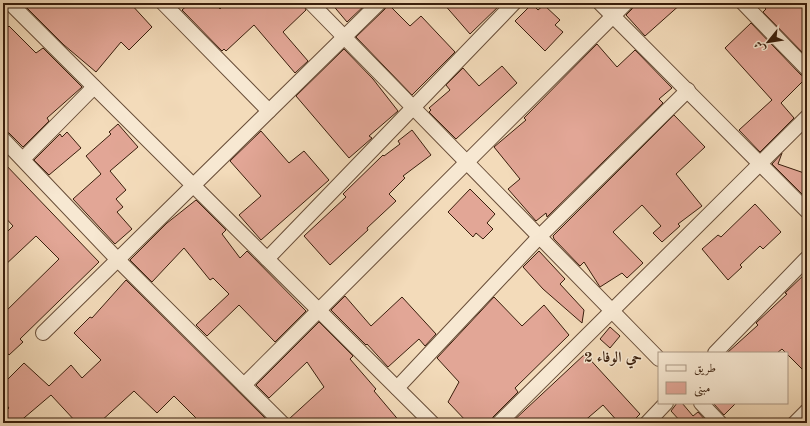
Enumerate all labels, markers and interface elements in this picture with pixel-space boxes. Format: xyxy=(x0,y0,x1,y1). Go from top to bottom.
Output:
north arrow xyxy=(748,22,788,62)
text: ش xyxy=(753,39,768,54)
district label: حي الوفاء 2 xyxy=(584,350,642,369)
legend xyxy=(658,352,788,404)
text: طريق xyxy=(694,363,716,376)
text: مبنى xyxy=(694,383,710,397)

